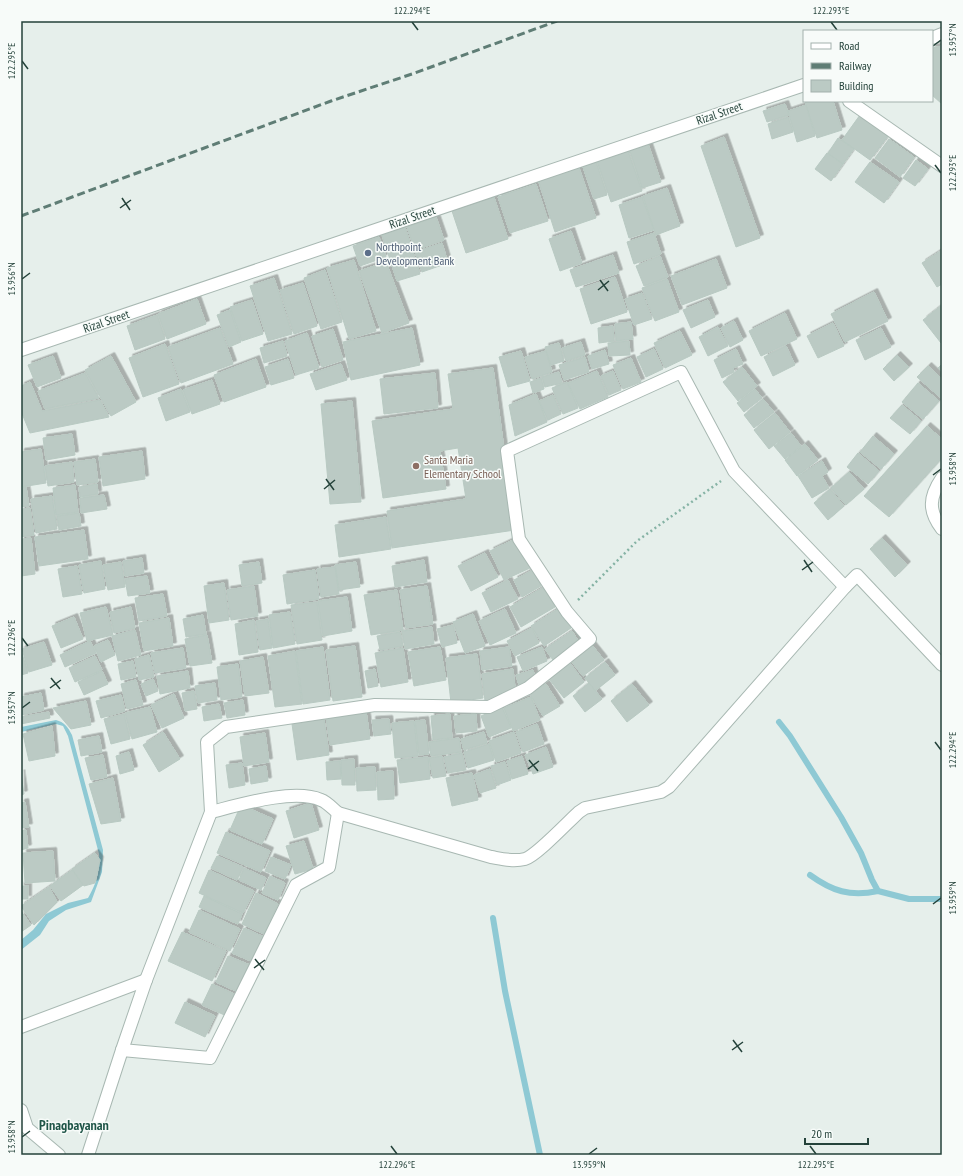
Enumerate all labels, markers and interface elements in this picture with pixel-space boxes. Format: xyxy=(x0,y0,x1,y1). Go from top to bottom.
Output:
text: 122.294°E xyxy=(394,4,430,17)
text: 122.293°E xyxy=(813,4,849,17)
text: 13.957°N xyxy=(946,23,959,57)
legend xyxy=(803,30,933,102)
text: Road xyxy=(839,38,859,53)
text: 122.295°E xyxy=(5,43,18,79)
text: Railway xyxy=(839,58,872,73)
text: Building xyxy=(839,78,874,93)
street label: Rizal Street xyxy=(694,98,745,128)
text: 122.293°E xyxy=(946,155,959,191)
street label: Rizal Street xyxy=(387,202,438,232)
place label: Northpoint Development Bank xyxy=(376,239,454,268)
marker: Northpoint Development Bank xyxy=(363,248,373,258)
text: 13.956°N xyxy=(5,262,18,296)
street label: Rizal Street xyxy=(81,306,132,336)
place label: Santa Maria Elementary School xyxy=(424,452,501,481)
text: 13.958°N xyxy=(946,452,959,486)
marker: Santa Maria Elementary School xyxy=(411,461,421,471)
text: 122.296°E xyxy=(5,620,18,656)
text: 13.957°N xyxy=(5,691,18,725)
text: 122.294°E xyxy=(946,732,959,768)
text: 13.959°N xyxy=(946,881,959,915)
district label: Pinagbayanan xyxy=(39,1116,109,1134)
text: 13.958°N xyxy=(5,1120,18,1154)
scale bar xyxy=(805,1120,868,1146)
text: 20 m xyxy=(811,1126,832,1141)
text: 122.296°E xyxy=(379,1158,415,1171)
text: 13.959°N xyxy=(572,1158,606,1171)
text: 122.295°E xyxy=(798,1158,834,1171)

